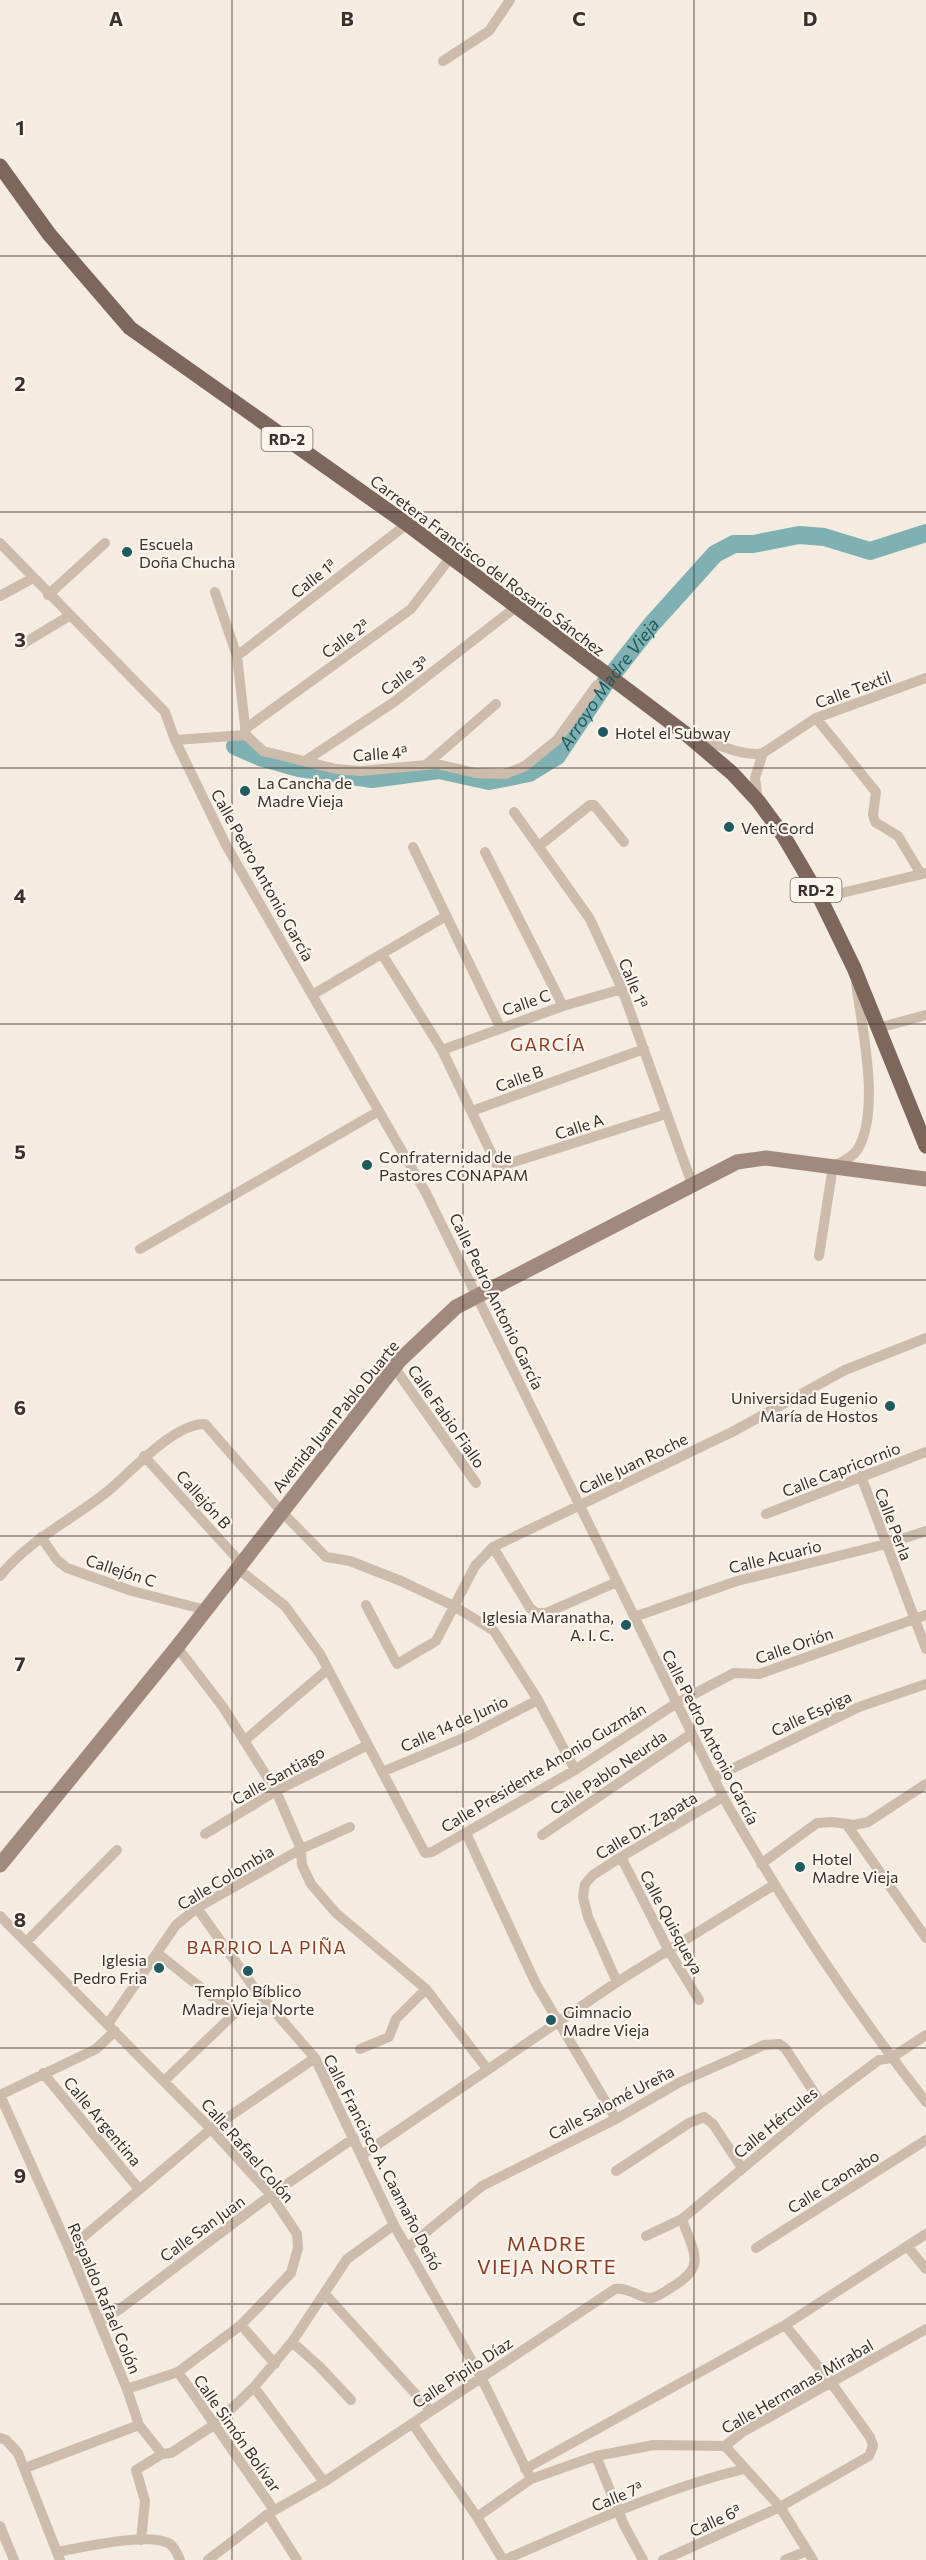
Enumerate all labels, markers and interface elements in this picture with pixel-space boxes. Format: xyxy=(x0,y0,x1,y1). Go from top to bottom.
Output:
text: A xyxy=(109,6,123,30)
text: B xyxy=(340,6,354,30)
text: C xyxy=(572,6,586,30)
text: D xyxy=(803,6,817,30)
text: 1 xyxy=(15,115,25,139)
text: 2 xyxy=(14,371,26,395)
road number: RD-2 xyxy=(262,427,312,451)
street label: Carretera Francisco del Rosario Sánchez xyxy=(367,471,609,660)
place label: Escuela Doña Chucha xyxy=(139,534,235,571)
marker: Escuela Doña Chucha xyxy=(120,545,134,559)
street label: Calle 1ª xyxy=(287,554,339,602)
water label: Arroyo Madre Vieja xyxy=(553,613,663,754)
street label: Calle 2ª xyxy=(318,614,372,662)
text: 3 xyxy=(14,627,26,651)
street label: Calle 3ª xyxy=(376,651,432,699)
street label: Calle Textil xyxy=(812,666,894,712)
place label: Hotel el Subway xyxy=(615,723,731,742)
marker: Hotel el Subway xyxy=(596,725,610,739)
street label: Calle 4ª xyxy=(352,742,408,764)
place label: La Cancha de Madre Vieja xyxy=(257,773,352,810)
marker: La Cancha de Madre Vieja xyxy=(238,784,252,798)
street label: Calle Pedro Antonio García xyxy=(208,786,318,964)
place label: Vent Cord xyxy=(741,818,814,837)
marker: Vent Cord xyxy=(722,820,736,834)
road number: RD-2 xyxy=(790,878,842,902)
text: 4 xyxy=(14,883,26,907)
street label: Calle 1ª xyxy=(615,955,653,1011)
street label: Calle C xyxy=(499,985,553,1019)
district label: GARCÍA xyxy=(510,1033,586,1055)
street label: Calle B xyxy=(493,1061,545,1095)
street label: Calle A xyxy=(552,1109,606,1143)
text: 5 xyxy=(14,1139,26,1163)
place label: Confraternidad de Pastores CONAPAM xyxy=(379,1147,528,1184)
marker: Confraternidad de Pastores CONAPAM xyxy=(360,1158,374,1172)
street label: Calle Pedro Antonio García xyxy=(446,1210,548,1392)
street label: Avenida Juan Pablo Duarte xyxy=(268,1336,402,1496)
street label: Calle Fabio Fiallo xyxy=(404,1361,490,1471)
place label: Universidad Eugenio María de Hostos xyxy=(731,1388,878,1425)
text: 6 xyxy=(14,1395,26,1419)
marker: Universidad Eugenio María de Hostos xyxy=(883,1399,897,1413)
street label: Calle Juan Roche xyxy=(576,1429,690,1497)
street label: Calle Capricornio xyxy=(779,1438,903,1500)
street label: Callejón B xyxy=(173,1466,235,1532)
street label: Calle Perla xyxy=(872,1485,916,1563)
street label: Calle Acuario xyxy=(727,1535,823,1577)
street label: Callejón C xyxy=(83,1550,159,1590)
place label: Iglesia Maranatha, A. I. C. xyxy=(482,1607,614,1644)
marker: Iglesia Maranatha, A. I. C. xyxy=(619,1618,633,1632)
street label: Calle Orión xyxy=(752,1623,836,1667)
street label: Calle Pedro Antonio García xyxy=(659,1646,763,1828)
text: 7 xyxy=(15,1651,26,1675)
street label: Calle Espiga xyxy=(768,1686,854,1740)
street label: Calle 14 de Junio xyxy=(397,1691,511,1755)
street label: Calle Presidente Anonio Guzmán xyxy=(437,1698,649,1836)
street label: Calle Pablo Neurda xyxy=(546,1726,670,1818)
street label: Calle Santiago xyxy=(228,1742,328,1808)
street label: Calle Dr. Zapata xyxy=(592,1787,700,1863)
street label: Calle Colombia xyxy=(173,1841,277,1913)
place label: Hotel Madre Vieja xyxy=(812,1849,898,1886)
marker: Hotel Madre Vieja xyxy=(793,1860,807,1874)
street label: Calle Quisqueya xyxy=(637,1867,707,1977)
text: 8 xyxy=(14,1907,26,1931)
district label: BARRIO LA PIÑA xyxy=(187,1936,347,1958)
place label: Iglesia Pedro Fria xyxy=(73,1950,147,1987)
marker: Iglesia Pedro Fria xyxy=(152,1961,166,1975)
marker: Templo Bíblico Madre Vieja Norte xyxy=(241,1964,255,1978)
place label: Templo Bíblico Madre Vieja Norte xyxy=(182,1981,314,2018)
place label: Gimnacio Madre Vieja xyxy=(563,2002,649,2039)
marker: Gimnacio Madre Vieja xyxy=(544,2013,558,2027)
street label: Calle Francisco A. Caamaño Deñó xyxy=(320,2051,446,2273)
street label: Calle Salomé Ureña xyxy=(545,2061,677,2143)
street label: Calle Argentina xyxy=(60,2072,146,2170)
street label: Calle Hércules xyxy=(729,2082,821,2162)
street label: Calle Rafael Colón xyxy=(198,2094,298,2206)
street label: Calle Caonabo xyxy=(784,2145,882,2217)
text: 9 xyxy=(14,2163,26,2187)
street label: Calle San Juan xyxy=(156,2191,248,2265)
street label: Respaldo Rafael Colón xyxy=(65,2220,145,2376)
district label: MADRE VIEJA NORTE xyxy=(477,2231,617,2278)
street label: Calle Pipilo Díaz xyxy=(408,2333,516,2411)
street label: Calle Hermanas Mirabal xyxy=(718,2335,876,2437)
street label: Calle Simón Bolívar xyxy=(190,2371,286,2496)
street label: Calle 7ª xyxy=(589,2477,645,2515)
street label: Calle 6ª xyxy=(686,2500,744,2540)

